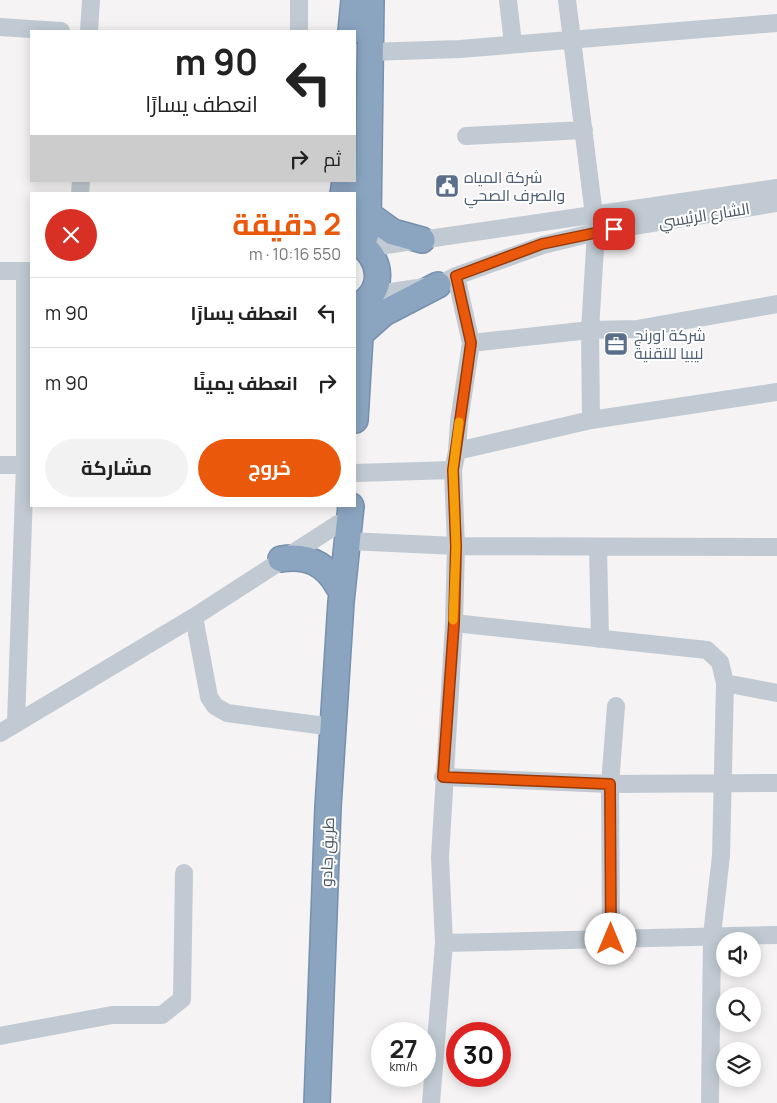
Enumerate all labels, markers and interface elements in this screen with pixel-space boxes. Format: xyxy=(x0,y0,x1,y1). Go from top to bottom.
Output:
text: 90 m xyxy=(175,38,258,86)
icon: left xyxy=(276,50,341,115)
text: انعطف يسارًا xyxy=(145,89,258,119)
icon: right xyxy=(285,145,313,173)
text: ثم xyxy=(323,146,341,172)
place label: شركة المياه والصرف الصحي xyxy=(464,166,565,209)
public building icon: شركة المياه والصرف الصحي xyxy=(434,173,460,199)
street label: الشارع الرئيسي xyxy=(657,197,752,235)
text: 2 دقيقة xyxy=(232,203,341,244)
pin xyxy=(593,208,635,250)
button: close xyxy=(45,209,97,261)
icon: arrive xyxy=(600,215,628,243)
text: 550 m · 10:16 xyxy=(249,243,341,265)
icon: left xyxy=(313,299,341,327)
text: 90 m xyxy=(45,300,88,326)
text: انعطف يسارًا xyxy=(191,300,298,326)
place label: شركة اورنج ليبيا للتقنية xyxy=(634,324,706,364)
office icon: شركة اورنج ليبيا للتقنية xyxy=(603,331,629,357)
icon: right xyxy=(313,369,341,397)
text: 90 m xyxy=(45,370,88,396)
text: انعطف يمينًا xyxy=(193,370,298,396)
button: مشاركة xyxy=(45,439,188,497)
button: خروج xyxy=(198,439,341,497)
street label: طريق جادو xyxy=(315,817,339,887)
position arrow xyxy=(584,912,636,964)
map controls xyxy=(716,932,761,1087)
button: sound xyxy=(716,932,761,977)
button: search xyxy=(716,987,761,1032)
speed limit sign: 30 xyxy=(446,1022,511,1087)
text: 27 xyxy=(389,1031,418,1066)
button: layers xyxy=(716,1042,761,1087)
text: km/h xyxy=(390,1058,417,1075)

